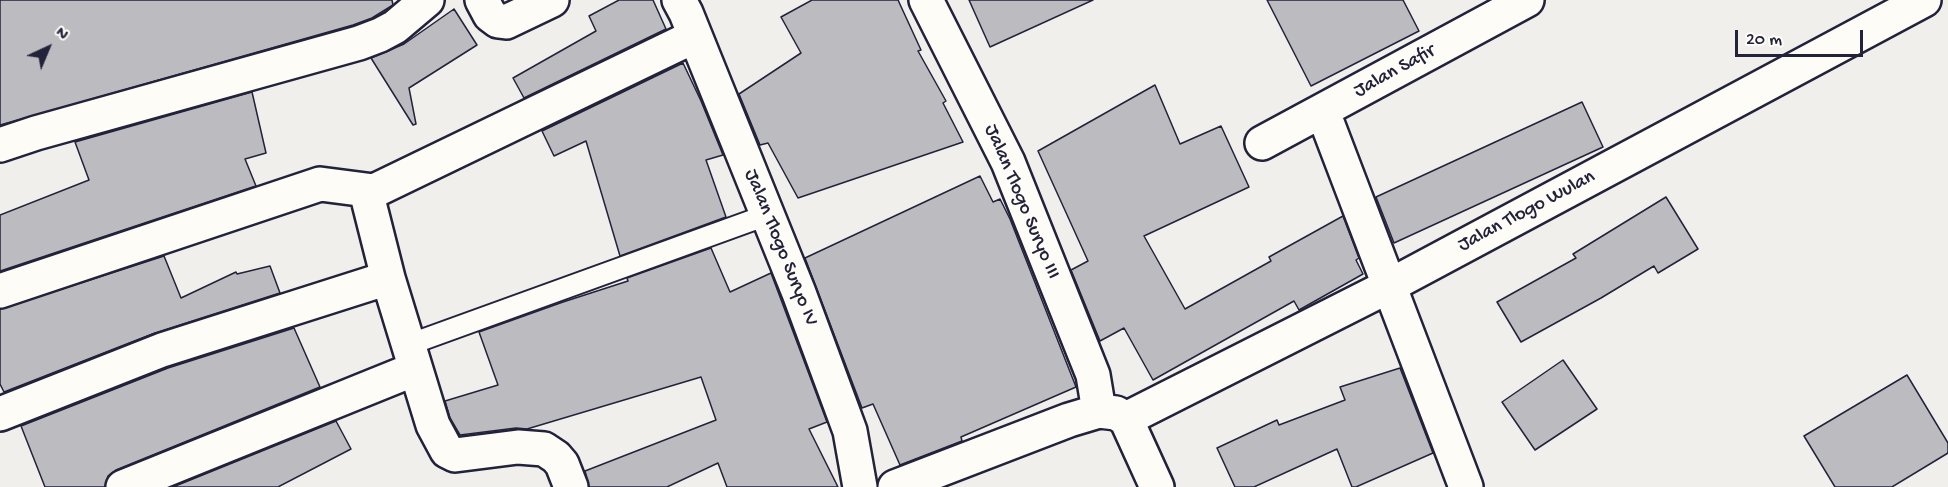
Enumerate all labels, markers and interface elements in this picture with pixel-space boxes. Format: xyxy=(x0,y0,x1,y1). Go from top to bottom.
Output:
north arrow xyxy=(18,18,78,78)
scale bar xyxy=(1738,18,1866,56)
text: N xyxy=(50,24,71,45)
text: 20 m xyxy=(1746,30,1782,51)
street label: Jalan Safir xyxy=(1350,40,1440,104)
street label: Jalan Tlogo Suryo III xyxy=(978,121,1064,283)
street label: Jalan Tlogo Suryo IV xyxy=(738,166,822,330)
street label: Jalan Tlogo Wulan xyxy=(1454,166,1600,258)

